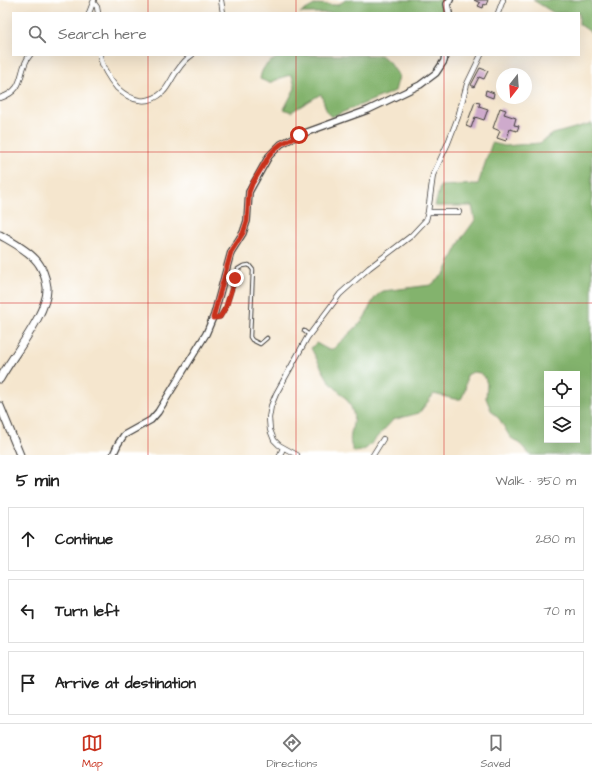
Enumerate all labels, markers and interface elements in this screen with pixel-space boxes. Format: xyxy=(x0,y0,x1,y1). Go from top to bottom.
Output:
search box xyxy=(12,12,580,56)
icon: search xyxy=(26,23,48,45)
text: Search here xyxy=(58,24,147,45)
north arrow xyxy=(496,68,532,104)
route start xyxy=(290,126,308,144)
route end xyxy=(226,269,244,287)
map controls xyxy=(544,371,580,443)
button: locate xyxy=(544,371,580,407)
button: layers xyxy=(544,407,580,443)
text: 5 min xyxy=(16,469,59,493)
text: Walk · 350 m xyxy=(496,472,576,490)
icon: ahead xyxy=(17,528,39,550)
text: Continue xyxy=(55,529,113,550)
text: 280 m xyxy=(536,530,575,548)
icon: left xyxy=(17,600,39,622)
text: Turn left xyxy=(55,601,119,622)
text: 70 m xyxy=(543,602,575,620)
icon: arrive xyxy=(17,672,39,694)
text: Arrive at destination xyxy=(55,673,196,694)
tab: Map xyxy=(81,732,103,771)
tab: Directions xyxy=(266,732,318,771)
tab: Saved xyxy=(481,732,511,771)

